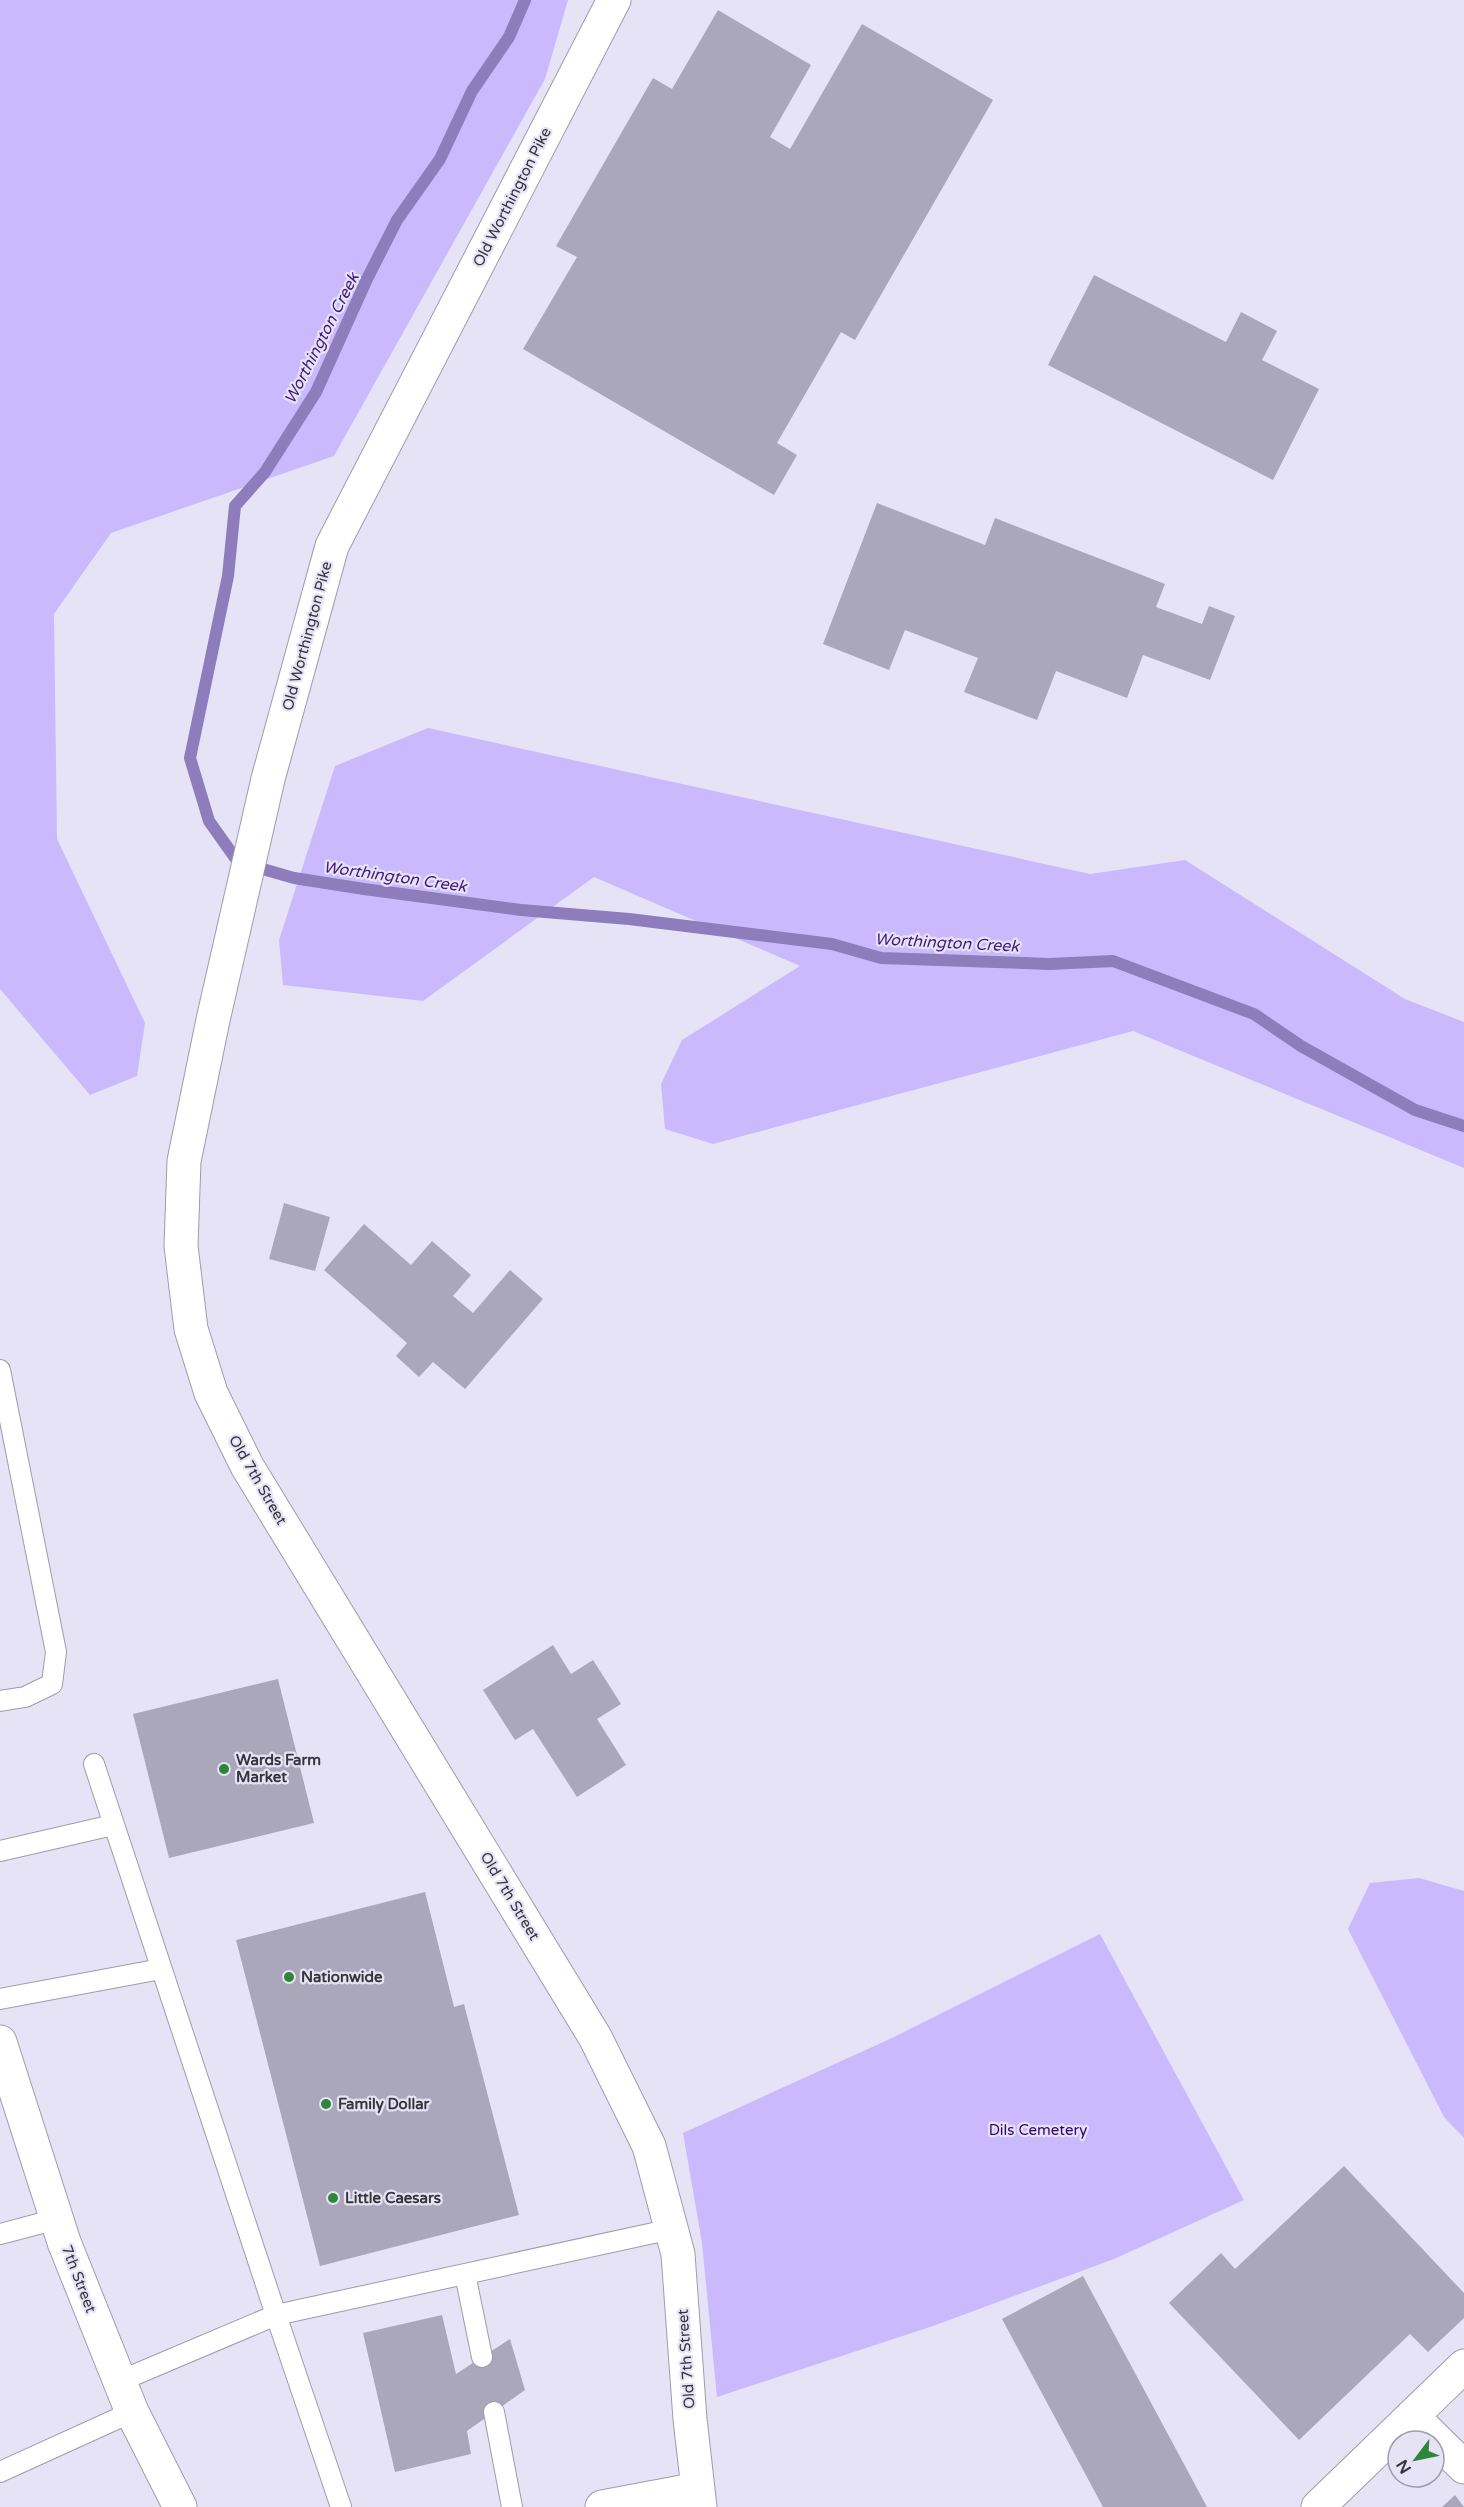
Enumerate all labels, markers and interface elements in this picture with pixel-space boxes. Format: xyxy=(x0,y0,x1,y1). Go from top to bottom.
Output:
street label: Old Worthington Pike xyxy=(469,124,555,270)
water label: Worthington Creek xyxy=(280,268,364,407)
street label: Old Worthington Pike xyxy=(278,559,336,713)
water label: Worthington Creek xyxy=(322,857,469,897)
water label: Worthington Creek xyxy=(874,929,1021,957)
street label: Old 7th Street xyxy=(225,1432,291,1528)
place label: Wards Farm Market xyxy=(236,1751,321,1786)
marker: Wards Farm Market xyxy=(217,1762,231,1776)
street label: Old 7th Street xyxy=(476,1848,544,1944)
place label: Nationwide xyxy=(301,1968,383,1986)
marker: Nationwide xyxy=(282,1970,296,1984)
place label: Family Dollar xyxy=(338,2095,430,2114)
marker: Family Dollar xyxy=(319,2097,333,2111)
park label: Dils Cemetery xyxy=(989,2121,1087,2139)
place label: Little Caesars xyxy=(345,2189,441,2207)
marker: Little Caesars xyxy=(326,2191,340,2205)
street label: 7th Street xyxy=(58,2243,100,2316)
street label: Old 7th Street xyxy=(674,2308,698,2410)
north arrow xyxy=(1386,2429,1446,2489)
text: N xyxy=(1392,2456,1416,2477)

